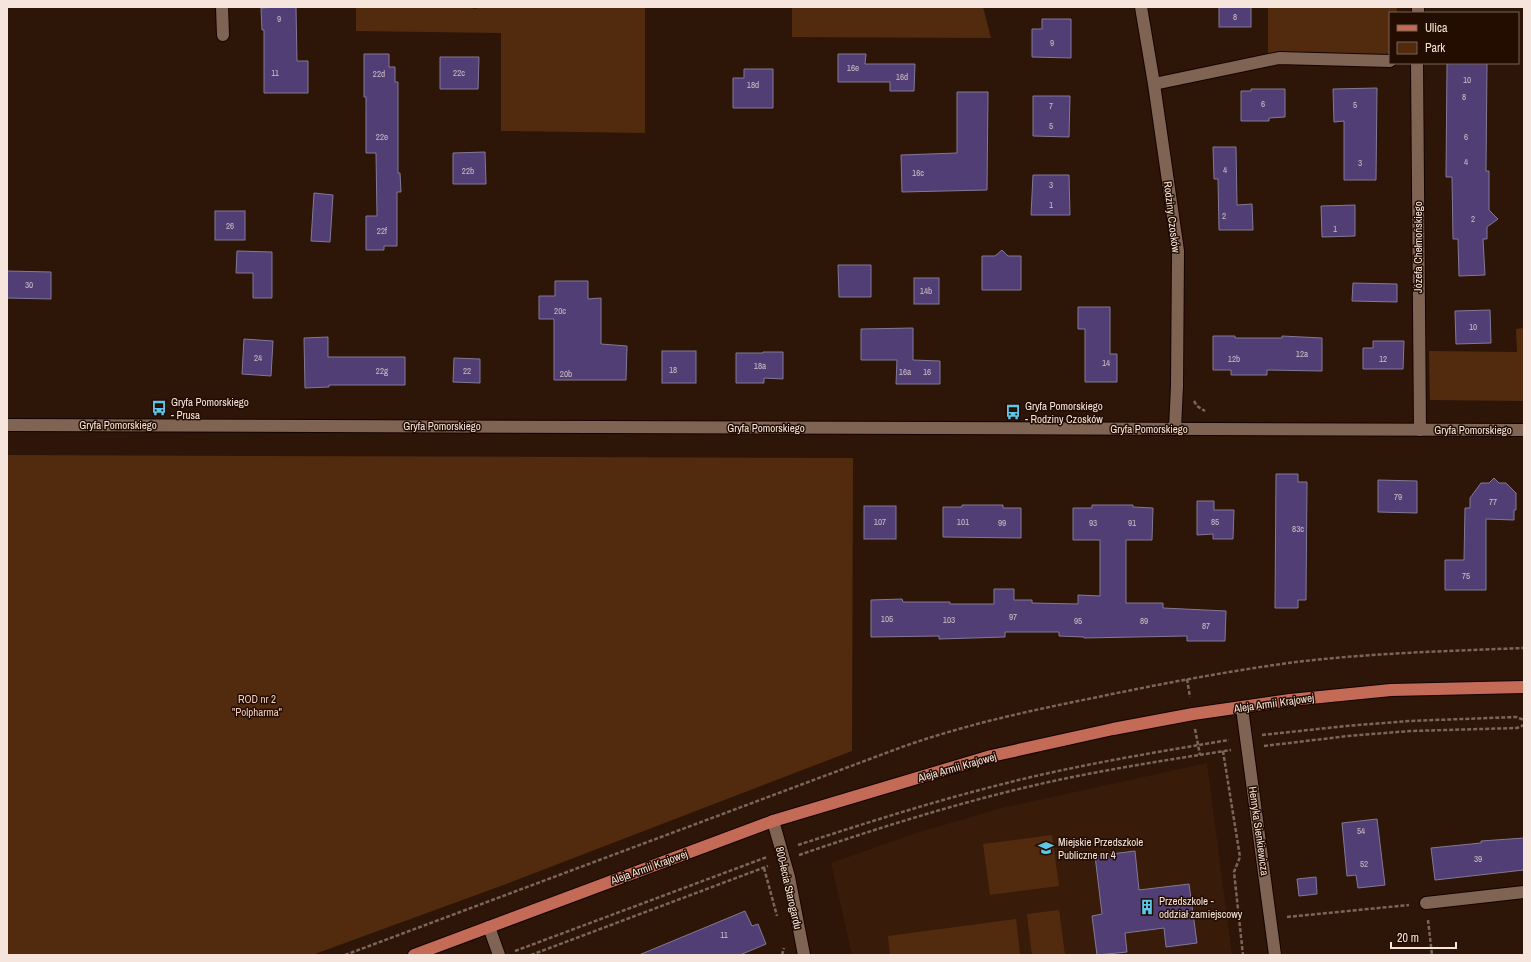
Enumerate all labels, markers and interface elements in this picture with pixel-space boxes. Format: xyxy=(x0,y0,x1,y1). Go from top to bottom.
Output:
house number: 8 xyxy=(1233,11,1237,23)
legend xyxy=(1389,12,1519,64)
house number: 9 xyxy=(277,13,281,25)
text: Ulica xyxy=(1425,20,1448,36)
house number: 9 xyxy=(1050,37,1054,49)
text: Park xyxy=(1425,40,1445,56)
house number: 16e xyxy=(847,62,859,74)
house number: 11 xyxy=(271,67,279,79)
house number: 22c xyxy=(453,67,465,79)
house number: 22d xyxy=(373,68,385,80)
house number: 16d xyxy=(896,71,908,83)
house number: 10 xyxy=(1463,74,1471,86)
house number: 18d xyxy=(747,79,759,91)
house number: 8 xyxy=(1462,91,1466,103)
house number: 6 xyxy=(1261,98,1265,110)
house number: 5 xyxy=(1353,99,1357,111)
house number: 7 xyxy=(1049,100,1053,112)
house number: 5 xyxy=(1049,120,1053,132)
house number: 22e xyxy=(376,131,388,143)
house number: 6 xyxy=(1464,131,1468,143)
house number: 4 xyxy=(1464,156,1468,168)
house number: 3 xyxy=(1358,157,1362,169)
house number: 4 xyxy=(1223,164,1227,176)
house number: 22b xyxy=(462,165,474,177)
house number: 16c xyxy=(912,167,924,179)
house number: 3 xyxy=(1049,179,1053,191)
street label: Rodziny Czosków xyxy=(1161,180,1183,254)
house number: 1 xyxy=(1049,199,1053,211)
street label: Józefa Chełmońskiego xyxy=(1411,201,1425,293)
house number: 2 xyxy=(1222,210,1226,222)
house number: 2 xyxy=(1471,213,1475,225)
house number: 26 xyxy=(226,220,234,232)
house number: 1 xyxy=(1333,223,1337,235)
house number: 22f xyxy=(377,225,388,237)
house number: 30 xyxy=(25,279,33,291)
house number: 14b xyxy=(920,285,932,297)
house number: 20c xyxy=(554,305,566,317)
house number: 10 xyxy=(1469,321,1477,333)
house number: 12a xyxy=(1296,348,1308,360)
house number: 24 xyxy=(254,352,262,364)
house number: 12b xyxy=(1228,353,1240,365)
house number: 12 xyxy=(1379,353,1387,365)
house number: 14 xyxy=(1102,357,1110,369)
house number: 18a xyxy=(754,360,766,372)
house number: 18 xyxy=(669,364,677,376)
house number: 22g xyxy=(376,365,389,377)
house number: 22 xyxy=(463,365,471,377)
house number: 16a xyxy=(899,366,911,378)
house number: 16 xyxy=(923,366,931,378)
house number: 20b xyxy=(560,368,572,380)
place label: Gryfa Pomorskiego - Prusa xyxy=(171,395,249,422)
bus stop icon: Gryfa Pomorskiego - Prusa xyxy=(150,399,168,417)
place label: Gryfa Pomorskiego - Rodziny Czosków xyxy=(1025,399,1103,426)
bus stop icon: Gryfa Pomorskiego - Rodziny Czosków xyxy=(1004,403,1022,421)
street label: Gryfa Pomorskiego xyxy=(79,418,157,432)
street label: Gryfa Pomorskiego xyxy=(403,419,481,433)
street label: Gryfa Pomorskiego xyxy=(727,421,805,435)
street label: Gryfa Pomorskiego xyxy=(1110,422,1188,436)
street label: Gryfa Pomorskiego xyxy=(1434,423,1512,437)
house number: 79 xyxy=(1394,491,1402,503)
house number: 77 xyxy=(1489,496,1497,508)
house number: 107 xyxy=(874,516,886,528)
house number: 101 xyxy=(957,516,969,528)
house number: 85 xyxy=(1211,516,1219,528)
house number: 99 xyxy=(998,517,1006,529)
house number: 93 xyxy=(1089,517,1097,529)
house number: 91 xyxy=(1128,517,1136,529)
house number: 83c xyxy=(1292,523,1304,535)
house number: 75 xyxy=(1462,570,1470,582)
house number: 97 xyxy=(1009,611,1017,623)
house number: 105 xyxy=(881,613,893,625)
house number: 103 xyxy=(943,614,955,626)
house number: 95 xyxy=(1074,615,1082,627)
house number: 89 xyxy=(1140,615,1148,627)
house number: 87 xyxy=(1202,620,1210,632)
street label: Aleja Armii Krajowej xyxy=(1232,690,1315,716)
park label: ROD nr 2 "Polpharma" xyxy=(232,692,282,719)
street label: Aleja Armii Krajowej xyxy=(915,749,998,785)
street label: Henryka Sienkiewicza xyxy=(1246,786,1272,876)
house number: 54 xyxy=(1357,825,1365,837)
place label: Miejskie Przedszkole Publiczne nr 4 xyxy=(1058,835,1143,862)
school or university icon: Miejskie Przedszkole Publiczne nr 4 xyxy=(1037,839,1055,857)
street label: 800-lecia Starogardu xyxy=(773,845,805,931)
street label: Aleja Armii Krajowej xyxy=(608,847,689,888)
house number: 39 xyxy=(1474,853,1482,865)
house number: 52 xyxy=(1360,858,1368,870)
place label: Przedszkole - oddział zamiejscowy xyxy=(1159,894,1243,921)
building icon: Przedszkole - oddział zamiejscowy xyxy=(1138,898,1156,916)
scale bar xyxy=(1391,924,1456,950)
house number: 11 xyxy=(720,929,728,941)
text: 20 m xyxy=(1397,930,1419,946)

